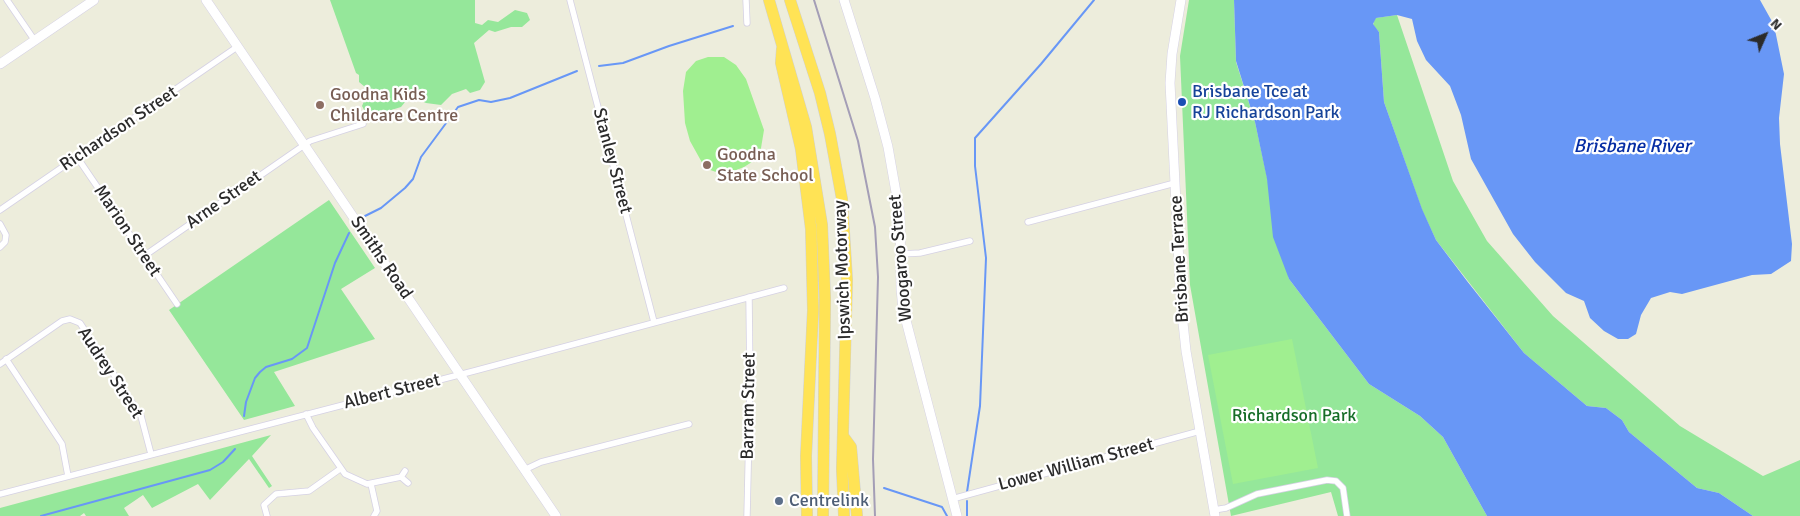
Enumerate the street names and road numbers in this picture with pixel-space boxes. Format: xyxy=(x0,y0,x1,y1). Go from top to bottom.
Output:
street label: Richardson Street xyxy=(56,82,182,176)
street label: Stanley Street xyxy=(588,106,636,216)
street label: Arne Street xyxy=(182,166,266,234)
street label: Marion Street xyxy=(89,181,165,281)
street label: Woogaroo Street xyxy=(885,193,917,323)
street label: Brisbane Terrace xyxy=(1166,195,1194,323)
street label: Ipswich Motorway xyxy=(830,200,856,340)
street label: Smiths Road xyxy=(345,212,417,304)
street label: Audrey Street xyxy=(72,323,148,423)
street label: Barram Street xyxy=(737,352,761,460)
street label: Albert Street xyxy=(341,370,443,414)
street label: Lower William Street xyxy=(996,434,1156,496)

